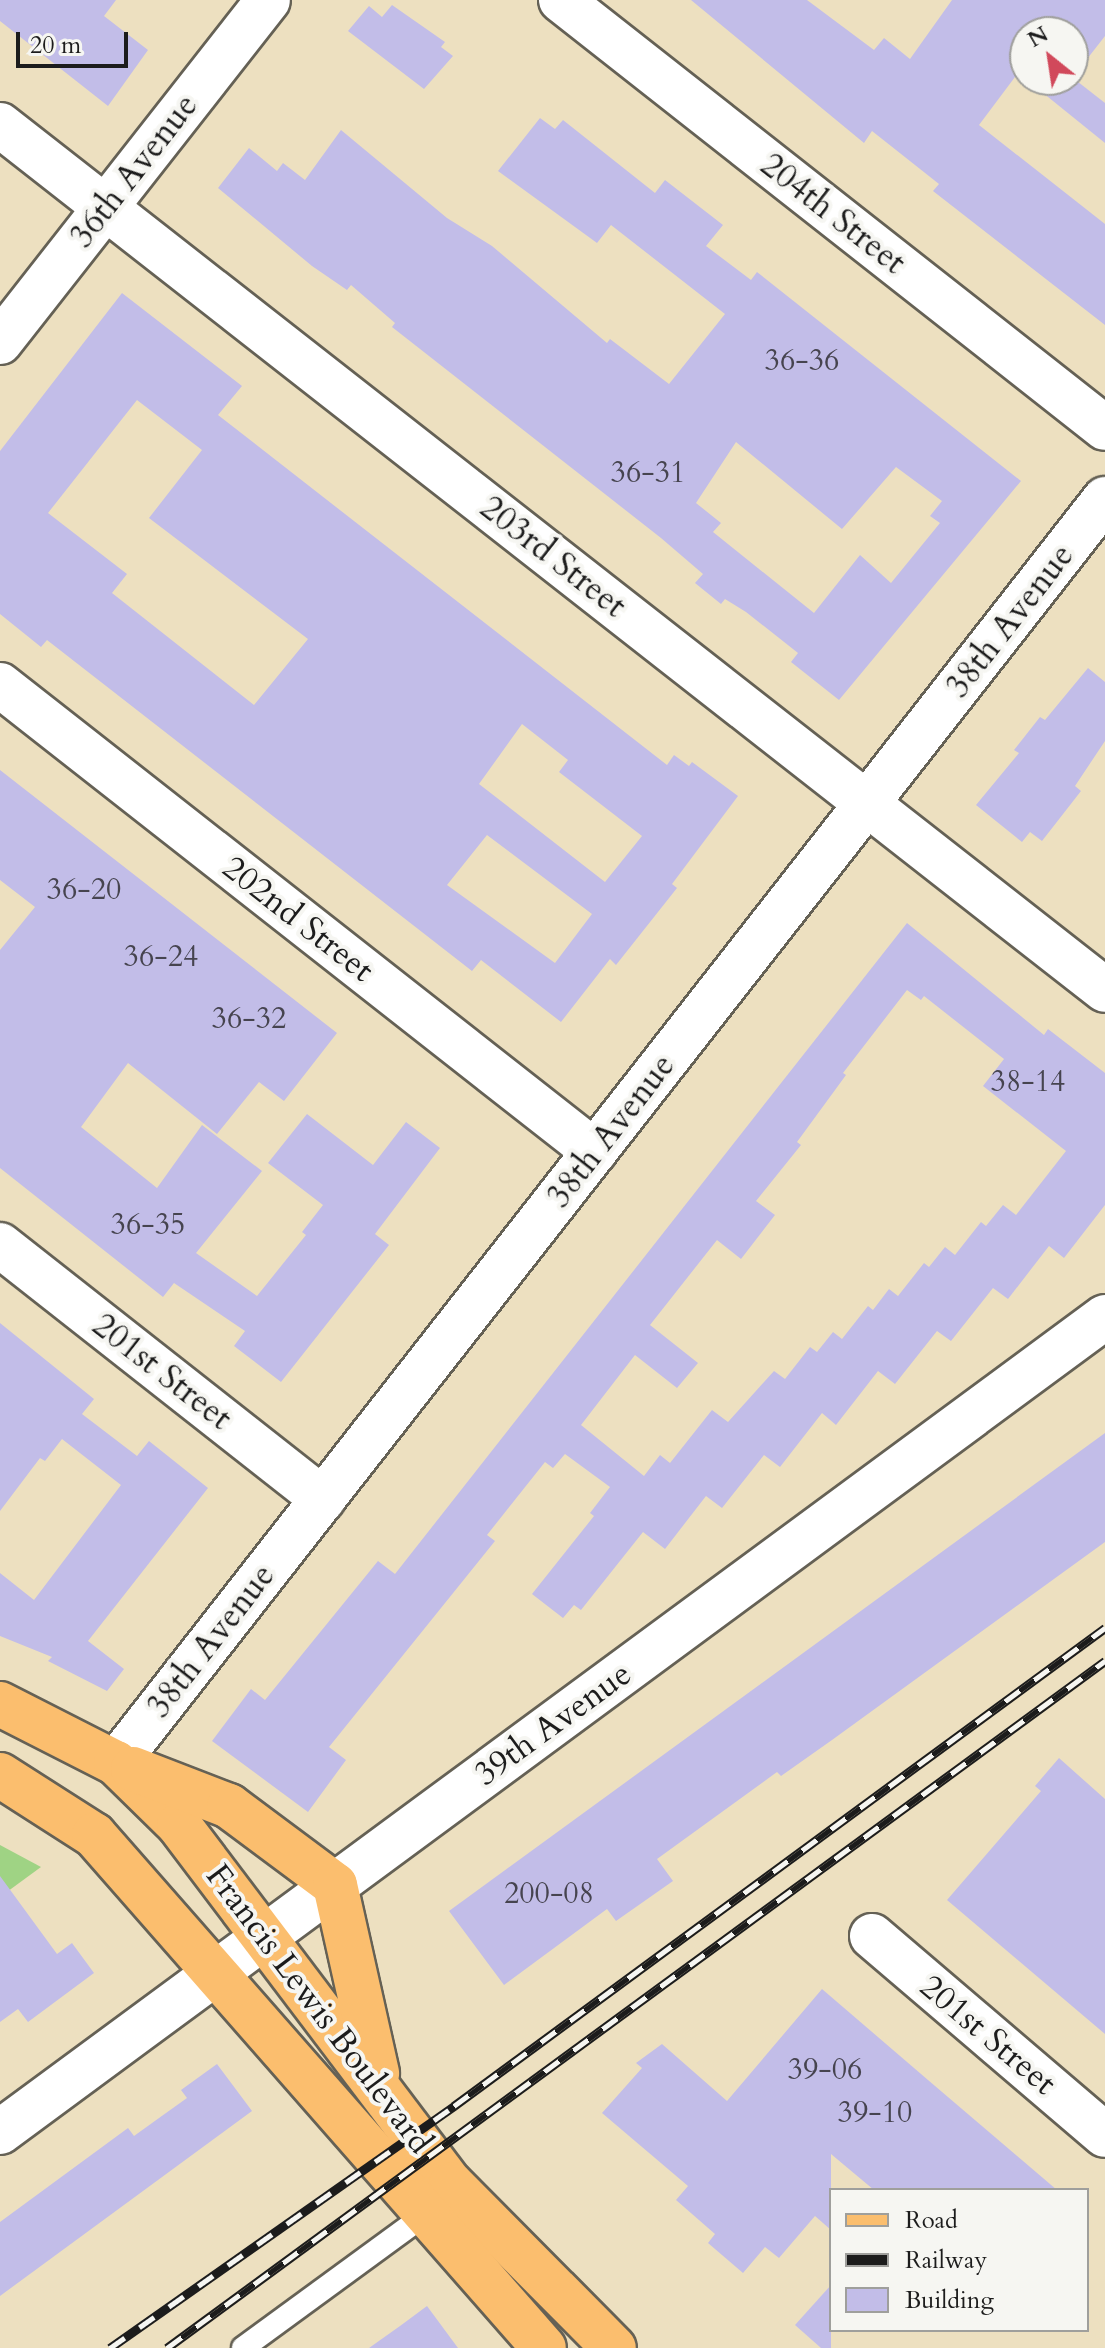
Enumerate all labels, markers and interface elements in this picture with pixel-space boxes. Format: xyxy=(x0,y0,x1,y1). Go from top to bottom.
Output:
scale bar xyxy=(20,16,132,66)
north arrow xyxy=(1009,16,1089,96)
text: N xyxy=(1022,19,1054,55)
text: 20 m xyxy=(30,29,81,62)
street label: 36th Avenue xyxy=(61,86,207,256)
street label: 204th Street xyxy=(752,145,914,283)
house number: 36-36 xyxy=(765,343,839,379)
house number: 36-31 xyxy=(611,455,685,491)
street label: 203rd Street xyxy=(472,487,634,627)
street label: 38th Avenue xyxy=(937,536,1083,706)
street label: 202nd Street xyxy=(214,847,382,991)
house number: 36-20 xyxy=(47,872,121,908)
house number: 36-24 xyxy=(124,939,198,975)
house number: 36-32 xyxy=(212,1001,286,1037)
street label: 38th Avenue xyxy=(538,1046,684,1216)
house number: 38-14 xyxy=(991,1064,1065,1100)
house number: 36-35 xyxy=(111,1207,185,1243)
street label: 201st Street xyxy=(84,1305,240,1439)
street label: 38th Avenue xyxy=(138,1556,284,1726)
street label: 39th Avenue xyxy=(467,1654,639,1794)
street label: Francis Lewis Boulevard xyxy=(197,1856,441,2162)
house number: 200-08 xyxy=(504,1876,594,1912)
street label: 201st Street xyxy=(912,1966,1064,2104)
house number: 39-06 xyxy=(788,2052,862,2088)
house number: 39-10 xyxy=(838,2095,912,2131)
legend xyxy=(829,2188,1089,2332)
text: Road xyxy=(905,2204,958,2237)
text: Railway xyxy=(905,2244,987,2277)
text: Building xyxy=(905,2284,994,2317)

